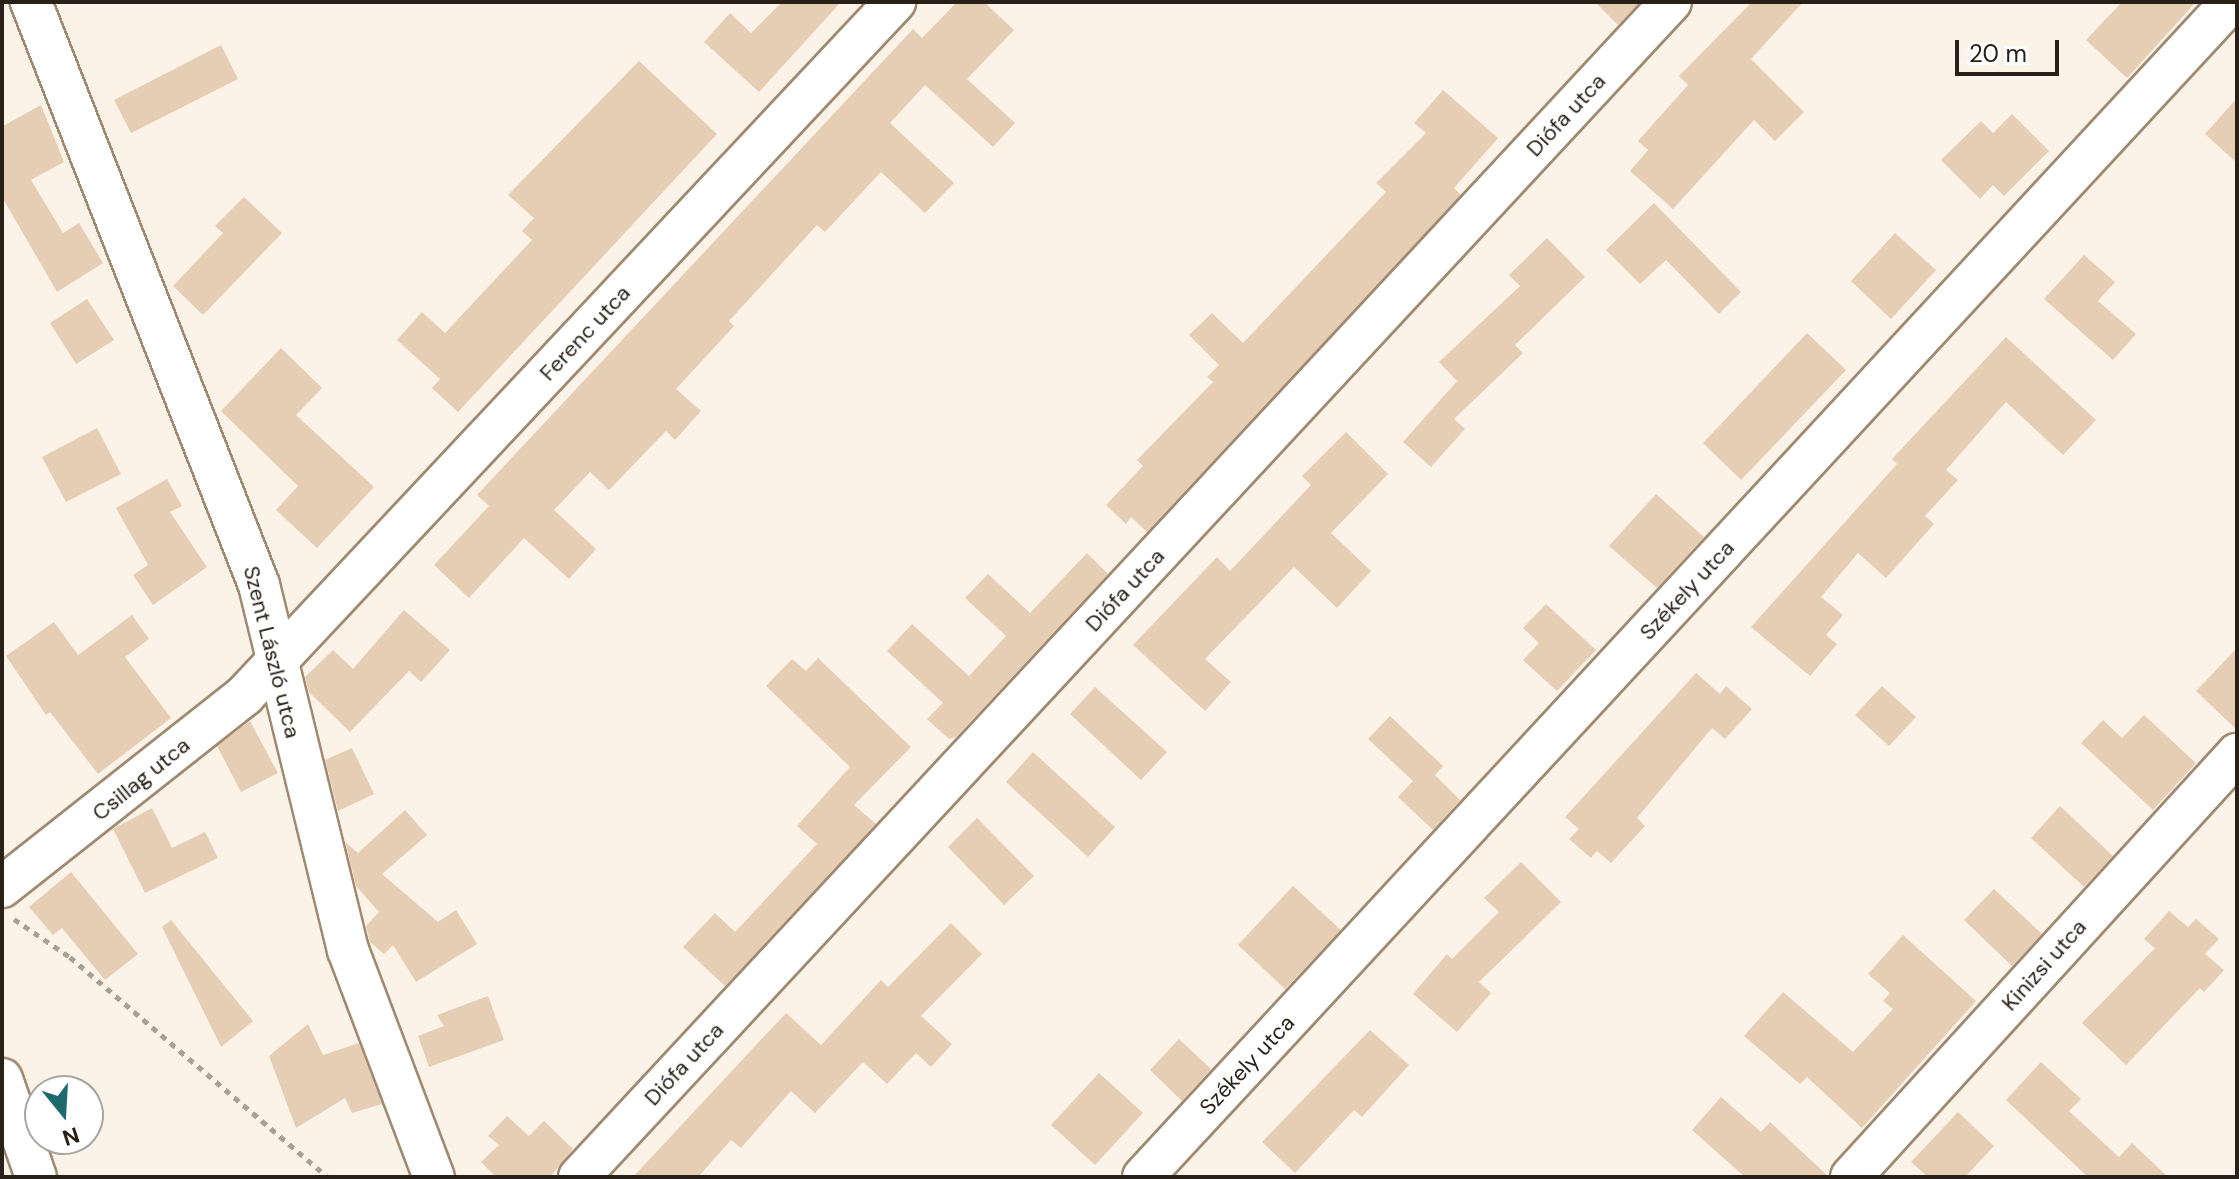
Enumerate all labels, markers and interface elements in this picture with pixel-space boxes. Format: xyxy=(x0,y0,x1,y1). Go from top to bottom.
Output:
scale bar xyxy=(1959,24,2063,74)
text: 20 m xyxy=(1969,38,2027,69)
street label: Diófa utca xyxy=(1521,68,1611,162)
street label: Ferenc utca xyxy=(534,280,636,386)
street label: Székely utca xyxy=(1634,535,1740,645)
street label: Diófa utca xyxy=(1080,543,1170,637)
street label: Szent László utca xyxy=(238,563,306,741)
street label: Csillag utca xyxy=(87,732,195,826)
street label: Kinizsi utca xyxy=(1996,914,2092,1016)
street label: Székely utca xyxy=(1194,1010,1300,1120)
street label: Diófa utca xyxy=(639,1017,729,1111)
north arrow xyxy=(24,1075,104,1155)
text: N xyxy=(59,1120,83,1153)

